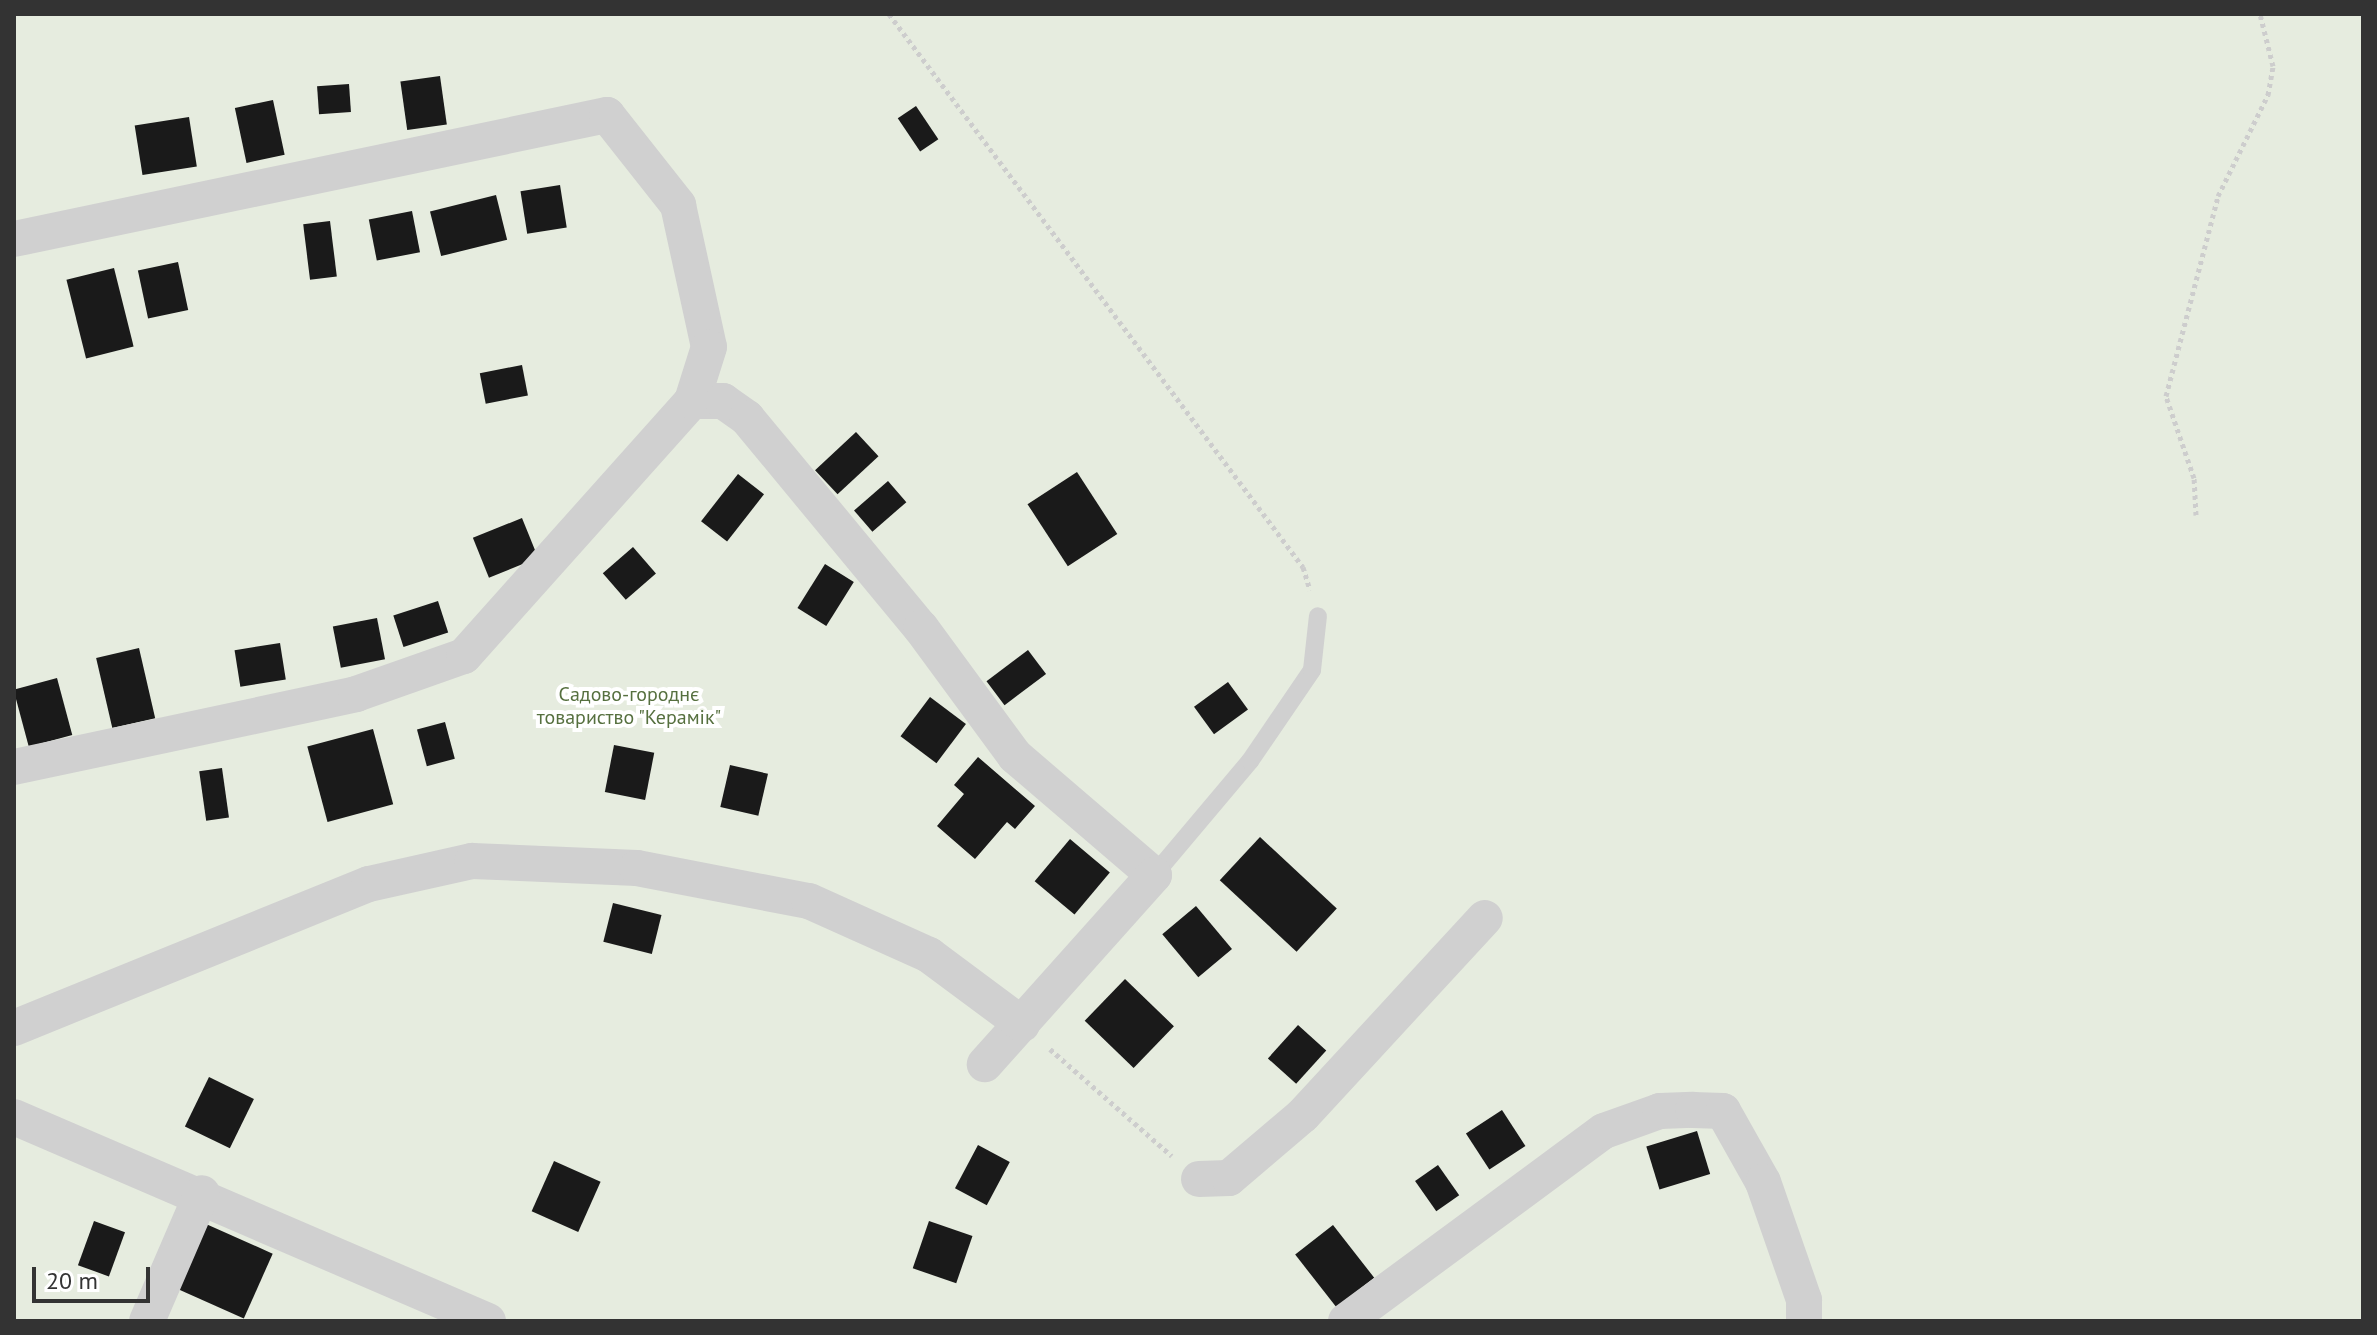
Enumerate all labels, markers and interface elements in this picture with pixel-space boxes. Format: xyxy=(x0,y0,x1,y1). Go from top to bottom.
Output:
park label: Садово-городнє товариство "Керамік" xyxy=(536,683,722,730)
scale bar xyxy=(36,1251,154,1301)
text: 20 m xyxy=(46,1265,98,1296)

